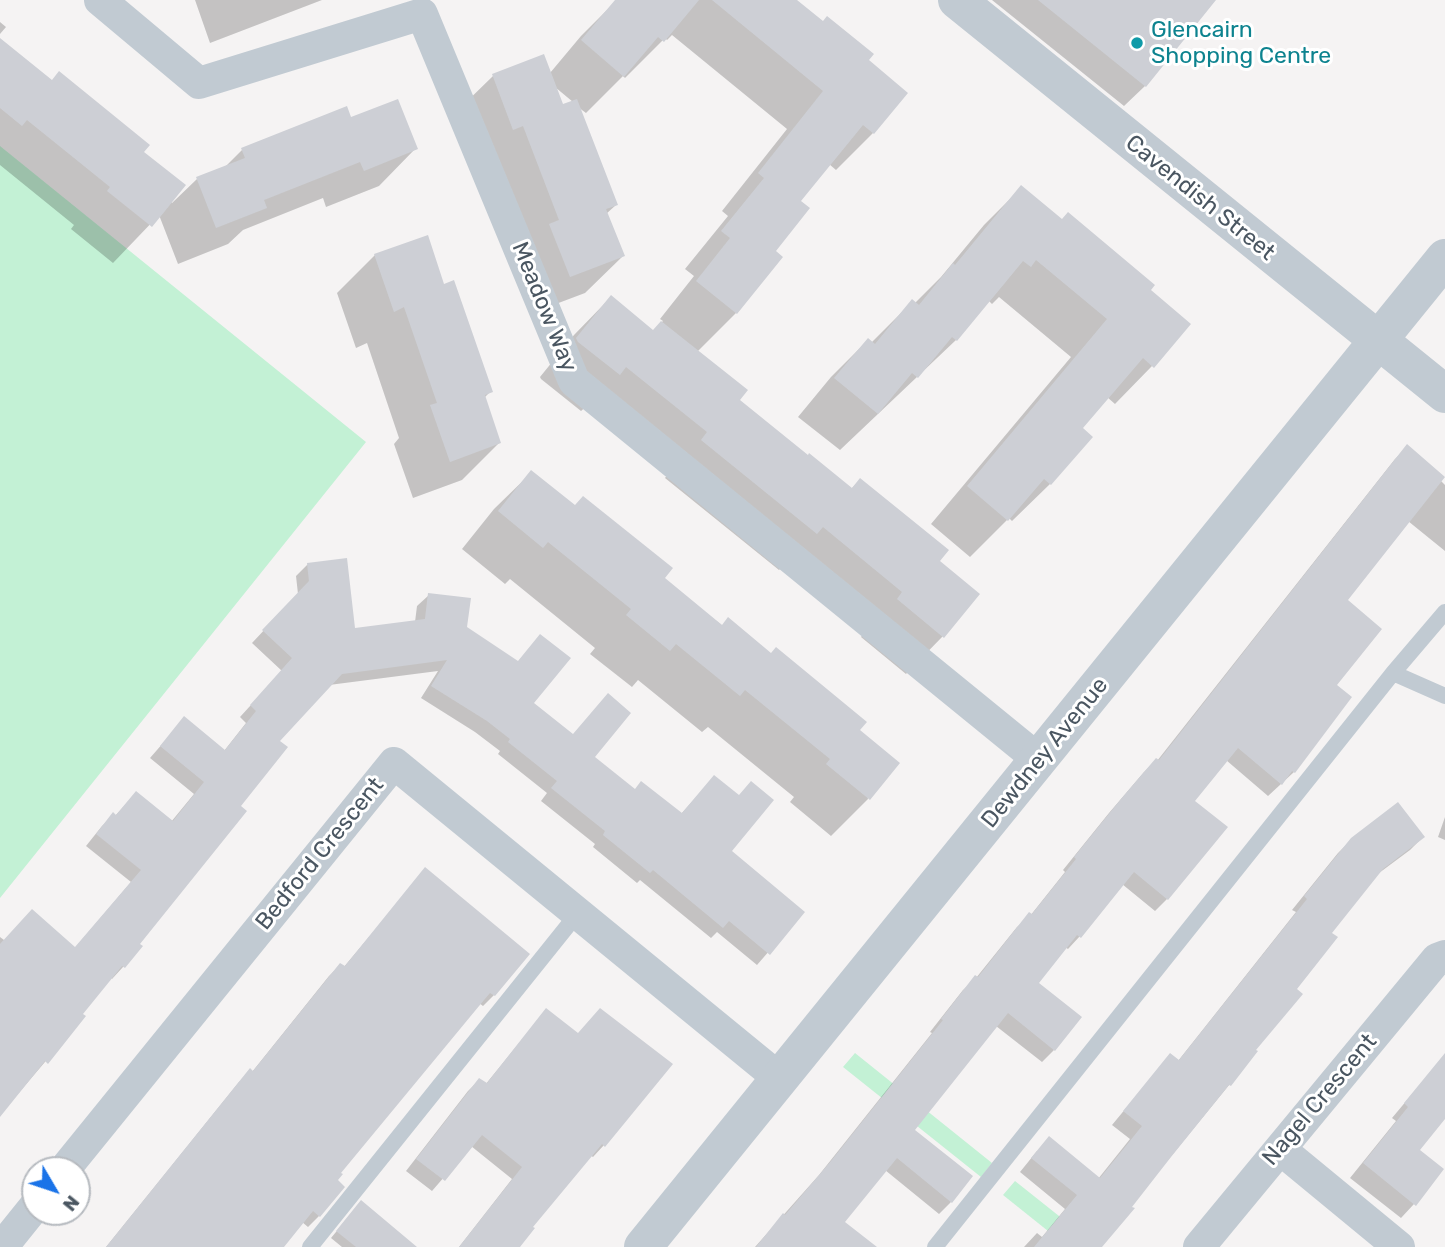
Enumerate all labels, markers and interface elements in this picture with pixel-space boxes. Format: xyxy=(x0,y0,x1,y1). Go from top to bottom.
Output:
place label: Glencairn Shopping Centre xyxy=(1151,16,1331,70)
marker: Glencairn Shopping Centre xyxy=(1129,35,1145,51)
street label: Cavendish Street xyxy=(1120,129,1280,267)
street label: Meadow Way xyxy=(505,238,583,376)
street label: Dewdney Avenue xyxy=(976,672,1114,834)
street label: Bedford Crescent xyxy=(250,772,390,936)
street label: Nagel Crescent xyxy=(1257,1029,1383,1171)
north arrow xyxy=(21,1156,91,1226)
text: N xyxy=(58,1191,84,1216)

